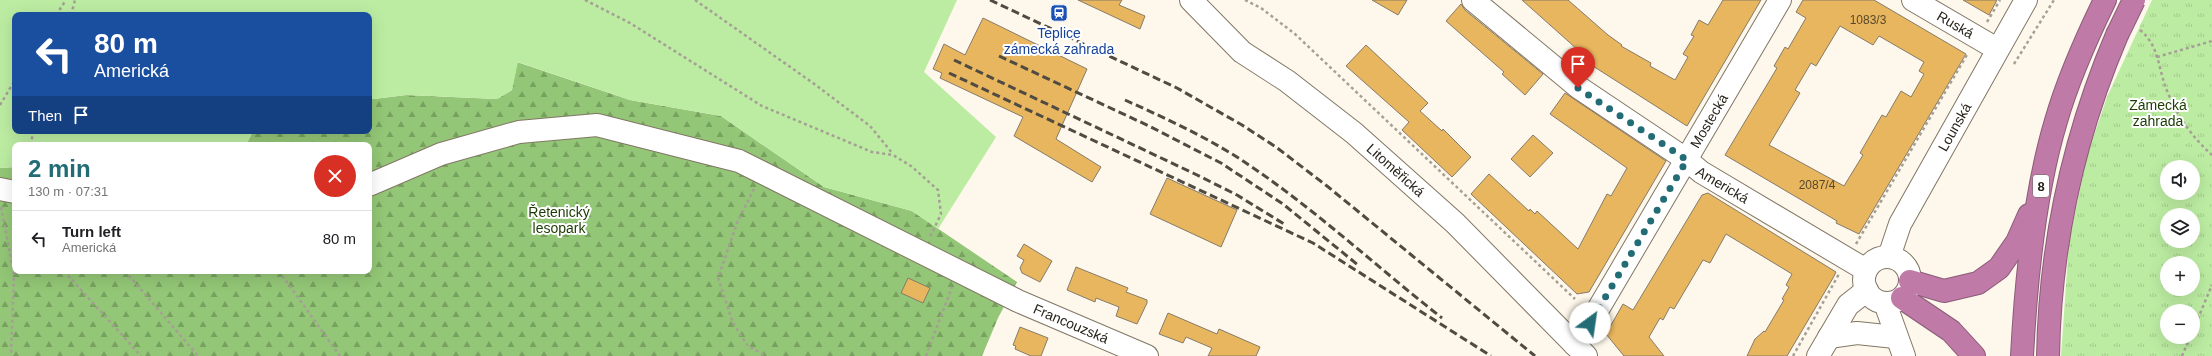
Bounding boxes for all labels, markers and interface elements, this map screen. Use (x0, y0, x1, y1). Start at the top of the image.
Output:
station icon: Teplice zámecká zahrada (1049, 3, 1069, 23)
street label: Ruská (1934, 8, 1977, 42)
house number: 1083/3 (1850, 13, 1887, 27)
place label: Teplice zámecká zahrada (1004, 25, 1114, 57)
icon: left (28, 28, 80, 80)
text: 80 m (94, 28, 158, 59)
pin (1561, 47, 1595, 88)
icon: arrive (1567, 53, 1589, 75)
text: Americká (94, 61, 169, 81)
street label: Mostecká (1687, 91, 1731, 151)
park label: Zámecká zahrada (2129, 97, 2187, 129)
street label: Lounská (1935, 100, 1975, 154)
icon: arrive (70, 104, 92, 126)
text: Then (28, 107, 62, 124)
street label: Litoměřická (1364, 140, 1428, 200)
text: 2 min (28, 155, 91, 182)
button: close (314, 155, 356, 197)
map controls (2160, 160, 2200, 344)
button: sound (2160, 160, 2200, 200)
street label: Americká (1693, 163, 1752, 207)
road number: 8 (2033, 175, 2049, 197)
house number: 2087/4 (1799, 178, 1836, 192)
text: 130 m · 07:31 (28, 184, 108, 199)
park label: Řetenický lesopark (528, 204, 590, 236)
button: layers (2160, 208, 2200, 248)
text: Turn left (62, 223, 121, 240)
icon: left (28, 228, 50, 250)
text: 80 m (323, 230, 356, 247)
text: Americká (62, 240, 116, 255)
button: + (2160, 256, 2200, 296)
street label: Francouzská (1031, 301, 1111, 347)
position arrow (1569, 302, 1611, 344)
button: − (2160, 304, 2200, 344)

